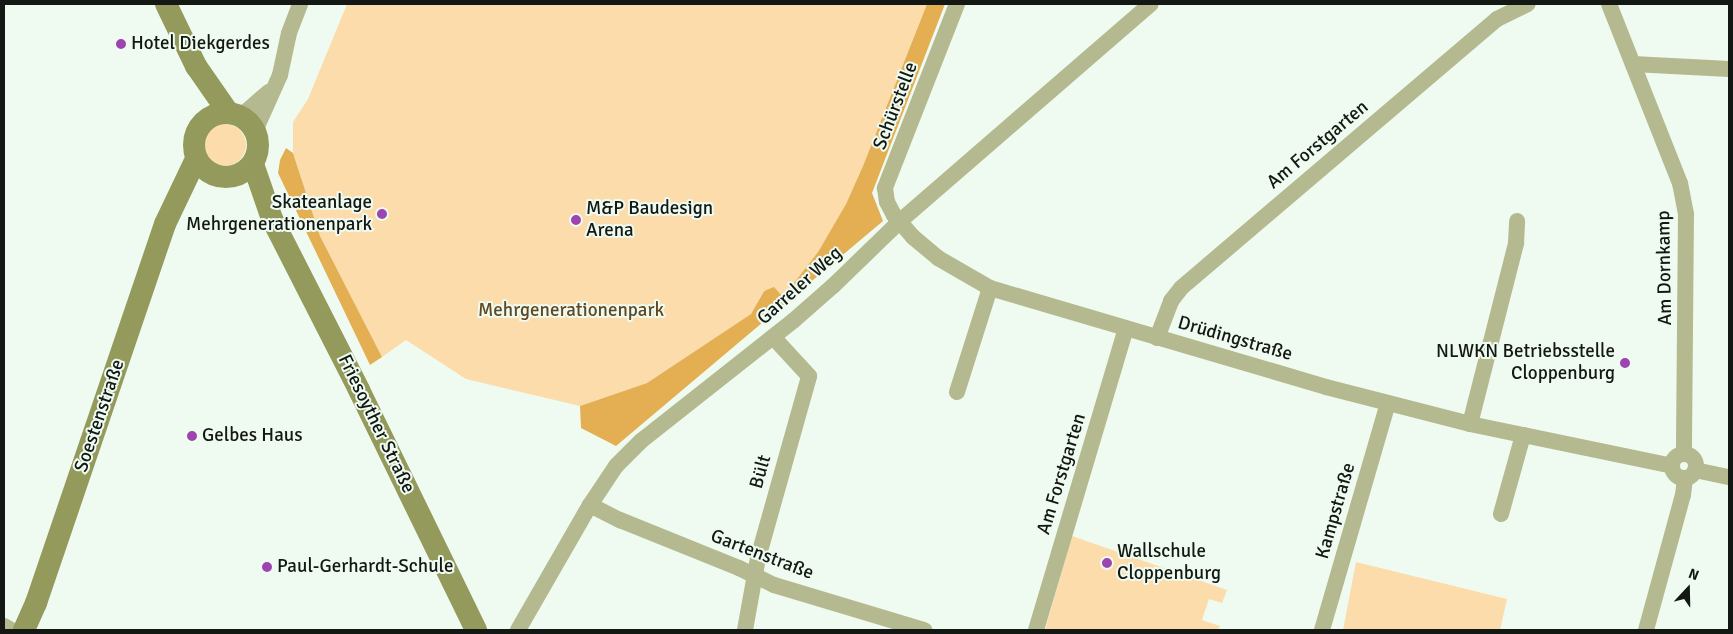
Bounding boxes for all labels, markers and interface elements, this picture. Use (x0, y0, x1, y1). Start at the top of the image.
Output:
place label: Hotel Diekgerdes (131, 33, 270, 55)
marker: Hotel Diekgerdes (115, 38, 127, 50)
street label: Schürstelle (869, 59, 923, 153)
street label: Am Forstgarten (1263, 96, 1373, 194)
place label: Skateanlage Mehrgenerationenpark (186, 192, 372, 236)
place label: M&P Baudesign Arena (586, 198, 713, 242)
marker: Skateanlage Mehrgenerationenpark (376, 208, 388, 220)
street label: Am Dornkamp (1653, 210, 1677, 326)
marker: M&P Baudesign Arena (570, 214, 582, 226)
street label: Garreler Weg (753, 242, 847, 330)
park label: Mehrgenerationenpark (478, 300, 664, 322)
street label: Drüdingstraße (1175, 312, 1295, 366)
place label: NLWKN Betriebsstelle Cloppenburg (1436, 341, 1615, 385)
street label: Friesoyther Straße (333, 351, 419, 497)
street label: Soestenstraße (70, 357, 130, 475)
marker: NLWKN Betriebsstelle Cloppenburg (1619, 357, 1631, 369)
street label: Am Forstgarten (1033, 411, 1091, 537)
place label: Gelbes Haus (202, 425, 302, 447)
marker: Gelbes Haus (186, 430, 198, 442)
street label: Bült (745, 453, 777, 491)
street label: Kampstraße (1311, 460, 1361, 562)
street label: Gartenstraße (707, 525, 817, 585)
place label: Wallschule Cloppenburg (1117, 541, 1221, 585)
place label: Paul-Gerhardt-Schule (277, 556, 453, 578)
marker: Wallschule Cloppenburg (1101, 557, 1113, 569)
marker: Paul-Gerhardt-Schule (261, 561, 273, 573)
north arrow (1663, 564, 1713, 614)
text: N (1686, 565, 1701, 584)

